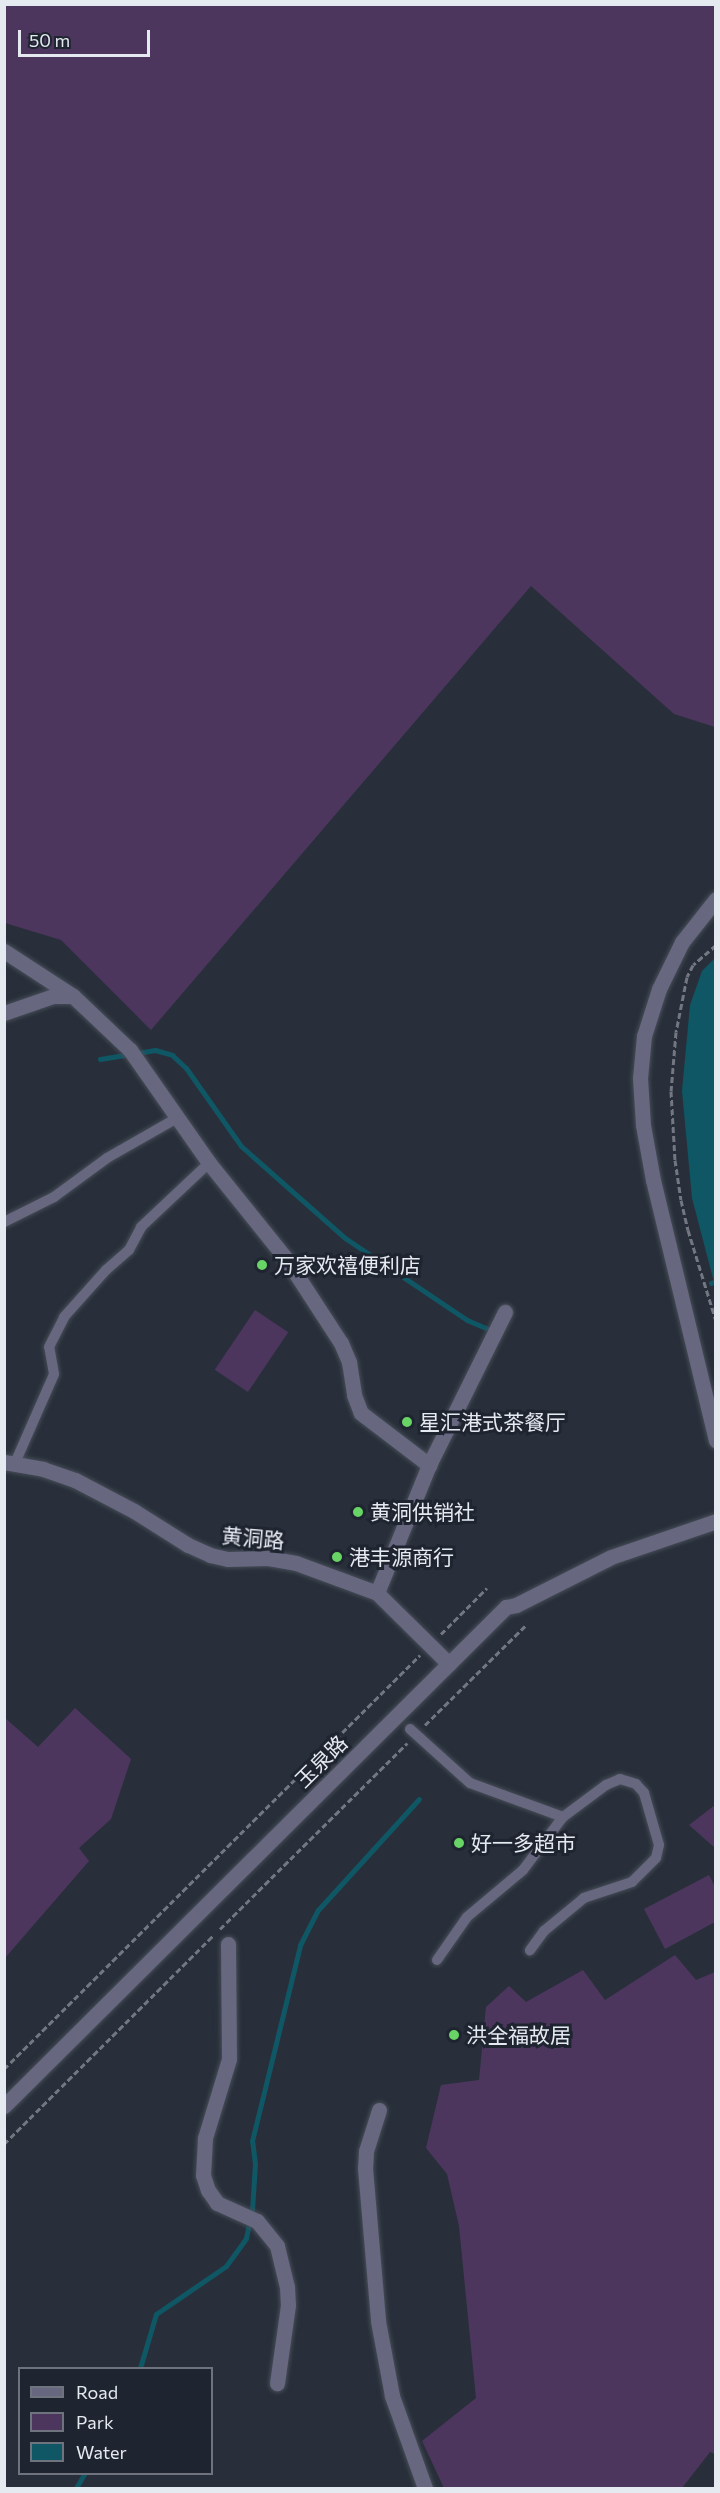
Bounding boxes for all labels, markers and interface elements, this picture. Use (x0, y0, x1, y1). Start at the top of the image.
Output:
scale bar (21, 18, 153, 56)
text: 50 m (29, 29, 70, 51)
place label: 万家欢禧便利店 (274, 1252, 421, 1278)
marker: 万家欢禧便利店 (255, 1258, 269, 1272)
place label: 星汇港式茶餐厅 (419, 1409, 566, 1435)
marker: 星汇港式茶餐厅 (400, 1415, 414, 1429)
place label: 黄洞供销社 (370, 1499, 475, 1525)
marker: 黄洞供销社 (351, 1505, 365, 1519)
street label: 黄洞路 (221, 1523, 285, 1553)
place label: 港丰源商行 (349, 1544, 454, 1570)
marker: 港丰源商行 (330, 1550, 344, 1564)
street label: 玉泉路 (290, 1730, 352, 1792)
place label: 好一多超市 (471, 1830, 576, 1856)
marker: 好一多超市 (452, 1836, 466, 1850)
place label: 洪全福故居 (466, 2022, 571, 2048)
marker: 洪全福故居 (447, 2028, 461, 2042)
legend (18, 2367, 213, 2475)
text: Road (76, 2381, 118, 2403)
text: Park (76, 2411, 114, 2433)
text: Water (76, 2441, 127, 2463)

